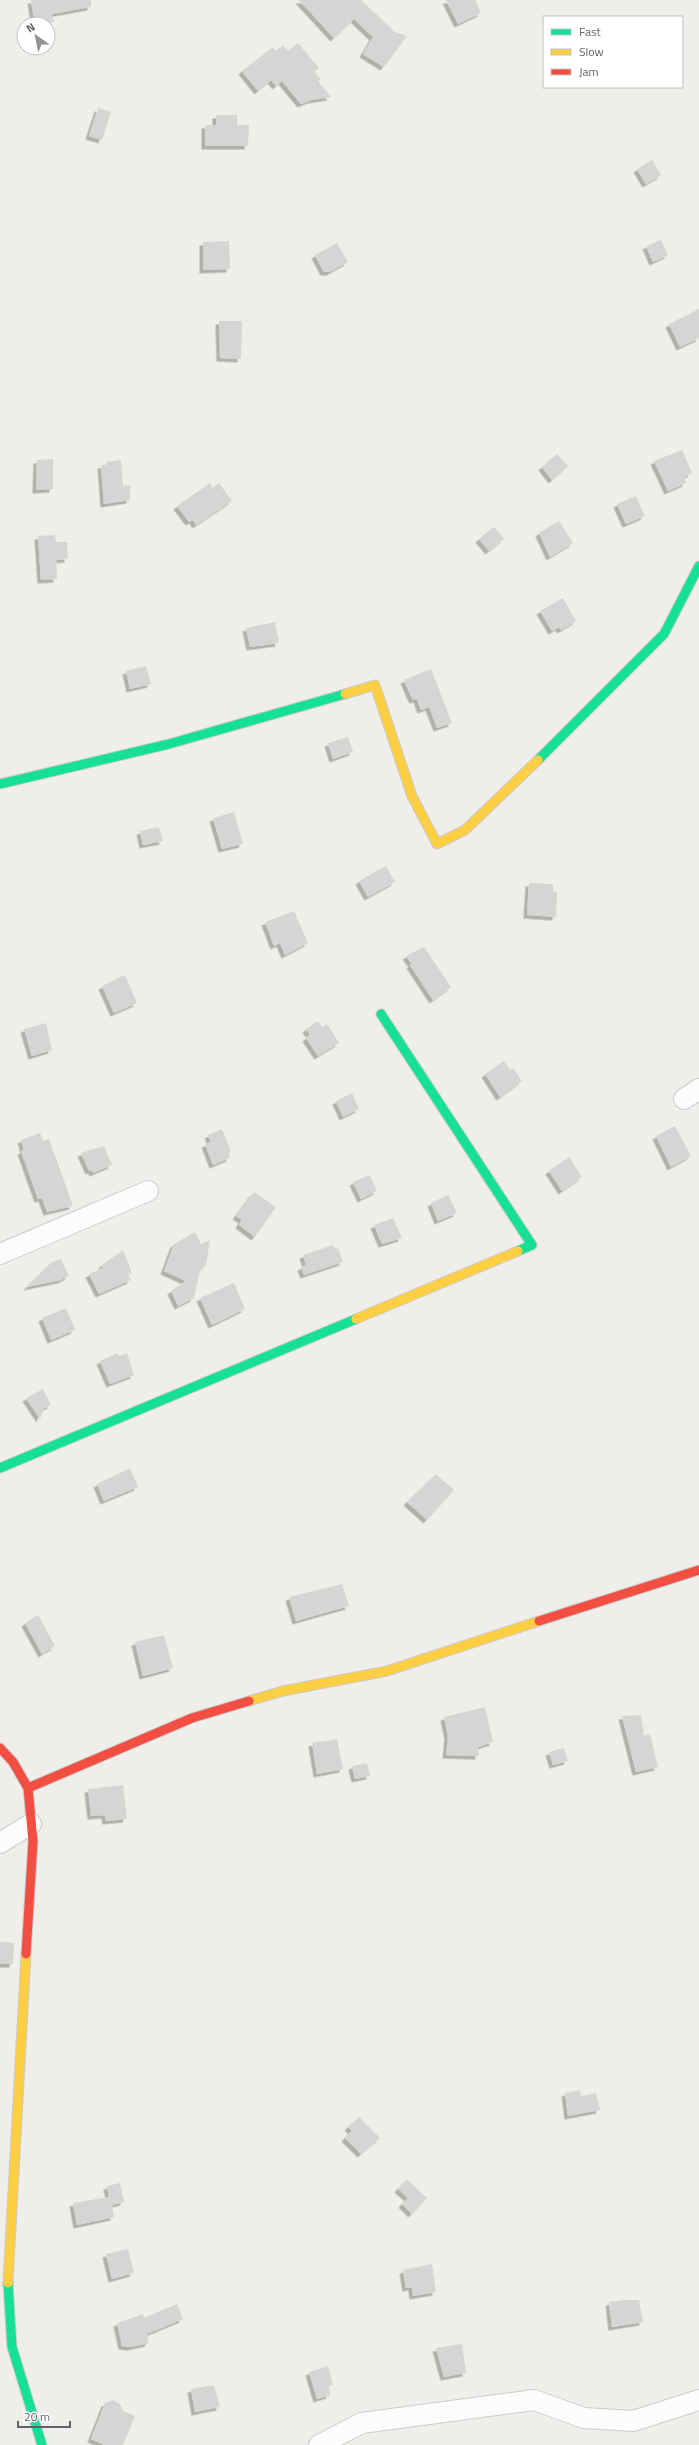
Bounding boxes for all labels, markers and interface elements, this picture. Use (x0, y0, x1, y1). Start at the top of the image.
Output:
north arrow (16, 16, 56, 56)
legend (543, 16, 683, 88)
text: N (23, 19, 38, 36)
text: Fast (579, 22, 602, 41)
text: Slow (579, 42, 604, 61)
text: Jam (579, 62, 599, 81)
scale bar (18, 2403, 70, 2429)
text: 20 m (24, 2407, 50, 2426)

